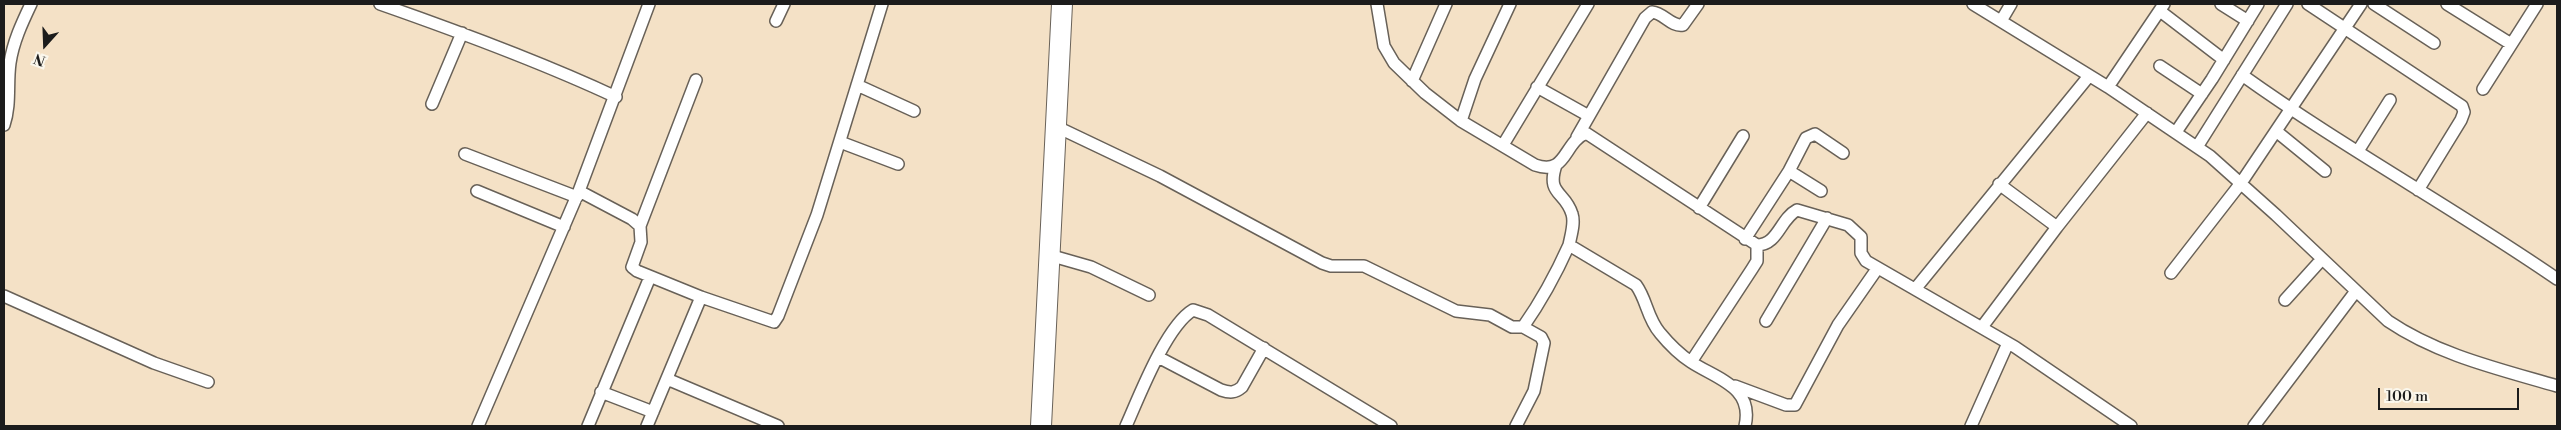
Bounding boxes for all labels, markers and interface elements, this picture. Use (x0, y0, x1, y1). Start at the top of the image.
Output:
north arrow (20, 20, 70, 70)
text: N (32, 49, 48, 69)
scale bar (2381, 378, 2522, 410)
text: 100 m (2386, 387, 2428, 406)

